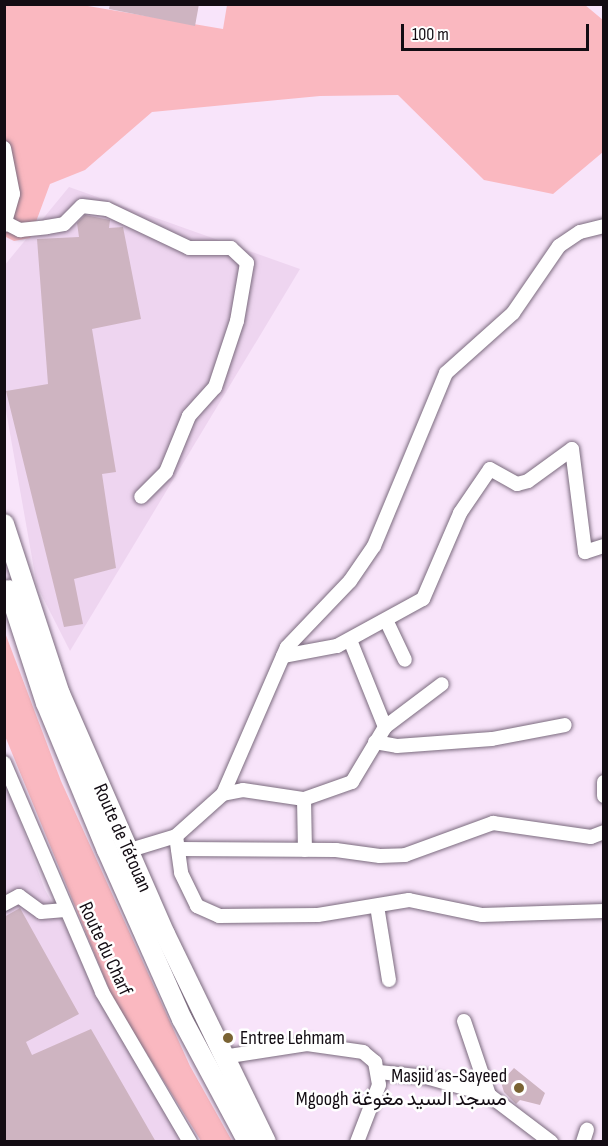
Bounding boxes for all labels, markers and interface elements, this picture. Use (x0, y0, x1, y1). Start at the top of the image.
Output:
scale bar (404, 12, 592, 50)
text: 100 m (412, 24, 449, 45)
street label: Route de Tétouan (87, 780, 157, 896)
street label: Route du Charf (73, 898, 137, 1000)
place label: Entree Lehmam (240, 1026, 345, 1050)
marker: Entree Lehmam (221, 1031, 235, 1045)
place label: Masjid as-Sayeed Mgoogh مسجد السيد مغوغة (296, 1064, 507, 1111)
marker: Masjid as-Sayeed Mgoogh مسجد السيد مغوغة (512, 1081, 526, 1095)

